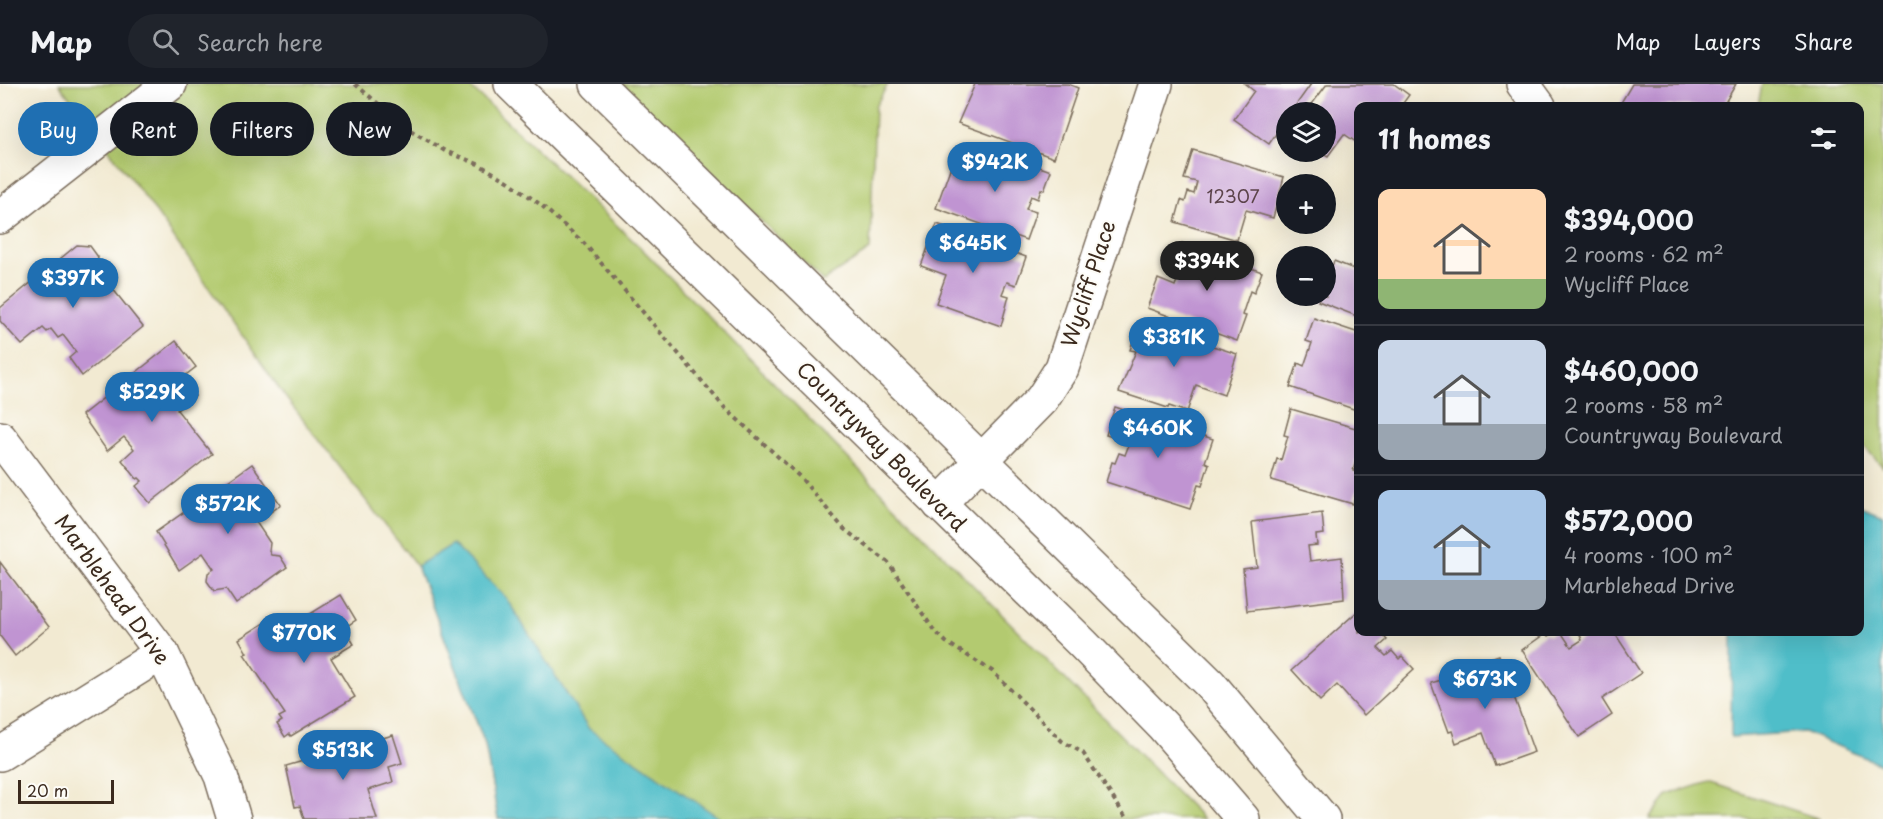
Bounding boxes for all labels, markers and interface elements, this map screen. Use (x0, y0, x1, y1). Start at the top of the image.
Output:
search box (128, 14, 548, 68)
text: Map (30, 20, 92, 63)
icon: search (149, 25, 182, 58)
text: Search here (197, 25, 323, 58)
text: Map (1616, 25, 1660, 57)
text: Layers (1693, 25, 1761, 57)
text: Share (1794, 25, 1853, 57)
chip: Buy (18, 102, 98, 156)
chip: Rent (110, 102, 198, 156)
chip: Filters (210, 102, 314, 156)
chip: New (326, 102, 412, 156)
map controls (1276, 102, 1336, 306)
button: layers (1276, 102, 1336, 162)
text: 11 homes (1378, 119, 1491, 158)
icon: filters (1807, 122, 1840, 155)
pin: $942K (953, 142, 1037, 193)
text: $942K (961, 146, 1029, 176)
button: + (1276, 174, 1336, 234)
house number: 12307 (1206, 182, 1260, 209)
text: $394,000 (1564, 200, 1694, 239)
icon: home (1426, 213, 1498, 285)
street label: Wycliff Place (1052, 216, 1123, 351)
pin: $645K (931, 223, 1015, 274)
text: $645K (939, 227, 1007, 257)
text: 2 rooms · 62 m² (1564, 239, 1724, 269)
pin: $394K (1165, 241, 1249, 292)
text: $394K (1174, 245, 1240, 275)
button: − (1276, 246, 1336, 306)
pin: $397K (31, 258, 115, 309)
text: $397K (41, 262, 105, 292)
text: Wycliff Place (1564, 269, 1689, 299)
pin: $381K (1132, 317, 1216, 368)
text: $381K (1143, 321, 1205, 351)
text: $460,000 (1564, 351, 1699, 390)
street label: Countryway Boulevard (790, 353, 975, 538)
icon: home (1426, 364, 1498, 436)
pin: $529K (110, 372, 194, 423)
text: $529K (119, 376, 185, 406)
text: 2 rooms · 58 m² (1564, 390, 1723, 420)
pin: $460K (1116, 408, 1200, 459)
text: $460K (1123, 412, 1193, 442)
text: Countryway Boulevard (1564, 420, 1782, 450)
pin: $572K (186, 484, 270, 535)
text: $572K (195, 488, 261, 518)
text: $572,000 (1564, 501, 1693, 540)
street label: Marblehead Drive (48, 507, 179, 671)
icon: home (1426, 514, 1498, 586)
text: 4 rooms · 100 m² (1564, 540, 1733, 570)
text: Marblehead Drive (1564, 570, 1735, 600)
pin: $770K (262, 613, 346, 664)
text: $770K (272, 617, 336, 647)
pin: $673K (1443, 659, 1527, 710)
text: $673K (1453, 663, 1517, 693)
pin: $513K (301, 730, 385, 781)
text: $513K (312, 734, 374, 764)
scale bar (18, 777, 114, 804)
text: 20 m (27, 778, 68, 802)

